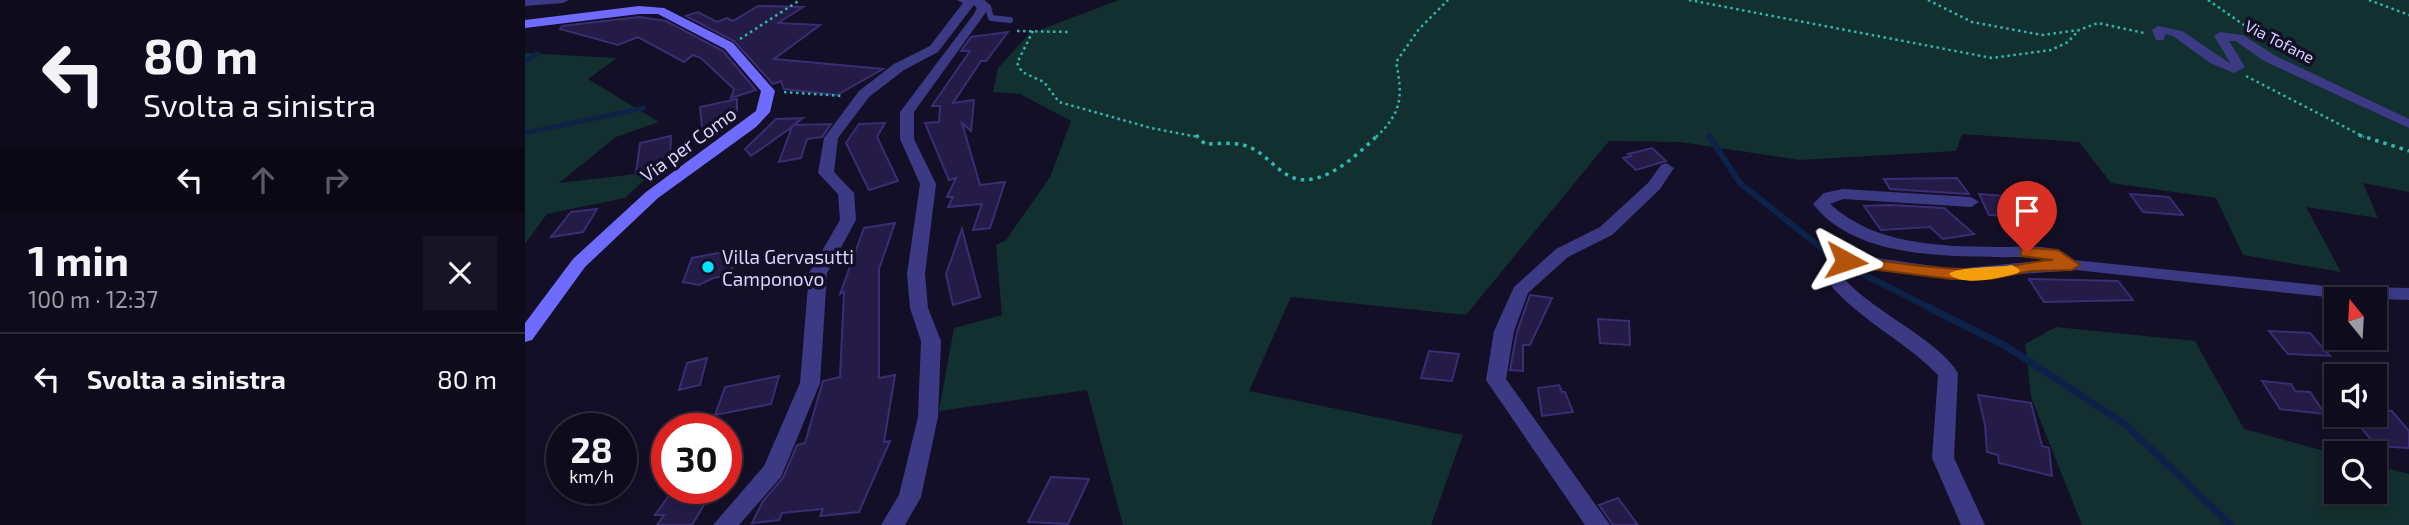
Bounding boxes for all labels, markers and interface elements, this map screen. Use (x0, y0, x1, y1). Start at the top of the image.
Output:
street label: Via Tofane (2242, 16, 2318, 66)
text: 80 m (143, 25, 258, 84)
icon: left (28, 28, 119, 119)
text: Svolta a sinistra (143, 85, 376, 123)
street label: Via per Como (636, 102, 740, 186)
icon: left (171, 161, 209, 199)
icon: ahead (244, 161, 282, 199)
icon: right (317, 161, 355, 199)
pin (1997, 181, 2057, 253)
icon: arrive (2008, 192, 2046, 230)
position arrow (1809, 224, 1883, 298)
text: 1 min (28, 234, 129, 284)
button: close (423, 236, 497, 310)
place label: Villa Gervasutti Camponovo (722, 245, 854, 290)
marker: Villa Gervasutti Camponovo (700, 259, 716, 275)
text: 100 m · 12:37 (28, 285, 158, 313)
north arrow (2324, 287, 2387, 350)
map controls (2324, 287, 2387, 504)
icon: left (28, 360, 66, 398)
text: Svolta a sinistra (87, 363, 286, 394)
text: 80 m (437, 363, 497, 394)
button: sound (2324, 364, 2387, 427)
speed limit sign: 30 (651, 413, 742, 504)
text: 28 (570, 428, 613, 470)
button: search (2324, 441, 2387, 504)
text: km/h (569, 465, 614, 487)

